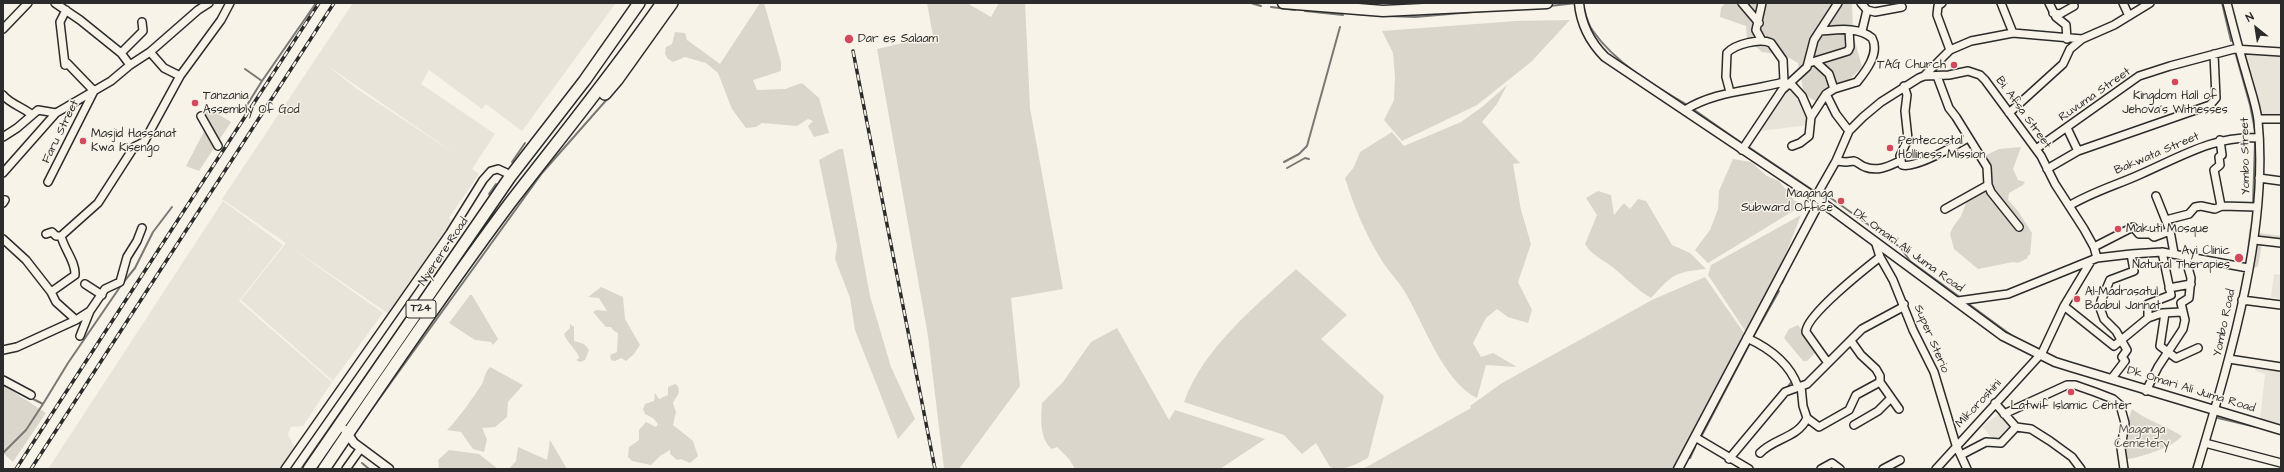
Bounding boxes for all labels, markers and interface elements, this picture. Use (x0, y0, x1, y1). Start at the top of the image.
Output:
north arrow (2236, 8, 2276, 48)
text: N (2243, 9, 2256, 25)
place label: Dar es Salaam (858, 32, 938, 46)
marker: Dar es Salaam (843, 33, 855, 45)
place label: TAG Church (1877, 58, 1946, 72)
marker: TAG Church (1949, 60, 1959, 70)
street label: Ruvuma Street (2056, 65, 2134, 125)
street label: Bi. Afsa Street (1992, 74, 2054, 152)
marker: Kingdom Hall of Jehova's Witnesses (2170, 77, 2180, 87)
place label: Tanzania Assembly Of God (203, 89, 300, 117)
place label: Kingdom Hall of Jehova's Witnesses (2122, 89, 2228, 117)
street label: Faru Street (39, 98, 83, 166)
marker: Tanzania Assembly Of God (190, 98, 200, 108)
street label: Yombo Street (2238, 117, 2254, 195)
place label: Masjid Hassanat Kwa Kisengo (91, 127, 176, 155)
street label: Bakwata Street (2112, 130, 2202, 178)
place label: Pentecostal Holliness Mission (1898, 134, 1985, 162)
marker: Masjid Hassanat Kwa Kisengo (78, 136, 88, 146)
marker: Pentecostal Holliness Mission (1885, 143, 1895, 153)
place label: Maganga Subward Office (1741, 187, 1833, 215)
marker: Maganga Subward Office (1836, 196, 1846, 206)
street label: Dk Omari Ali Juma Road (1850, 206, 1966, 296)
street label: Nyerere Road (416, 215, 472, 289)
place label: Makuti Mosque (2126, 222, 2208, 236)
marker: Makuti Mosque (2113, 224, 2123, 234)
place label: Ayi Clinic Natural Therapies (2132, 244, 2230, 272)
marker: Ayi Clinic Natural Therapies (2233, 252, 2245, 264)
place label: Al-Madrasatul Baabul Jannat (2085, 285, 2161, 313)
street label: Yombo Road (2211, 288, 2239, 358)
marker: Al-Madrasatul Baabul Jannat (2072, 294, 2082, 304)
road number: T24 (406, 300, 436, 318)
street label: Super Sterio (1910, 303, 1952, 375)
street label: Dk Omari Ali Juma Road (2125, 364, 2257, 416)
street label: Mikoroshini (1953, 377, 2005, 431)
marker: Latwif Islamic Center (2066, 387, 2076, 397)
place label: Latwif Islamic Center (2010, 399, 2132, 413)
park label: Maganga Cemetery (2114, 423, 2170, 451)

